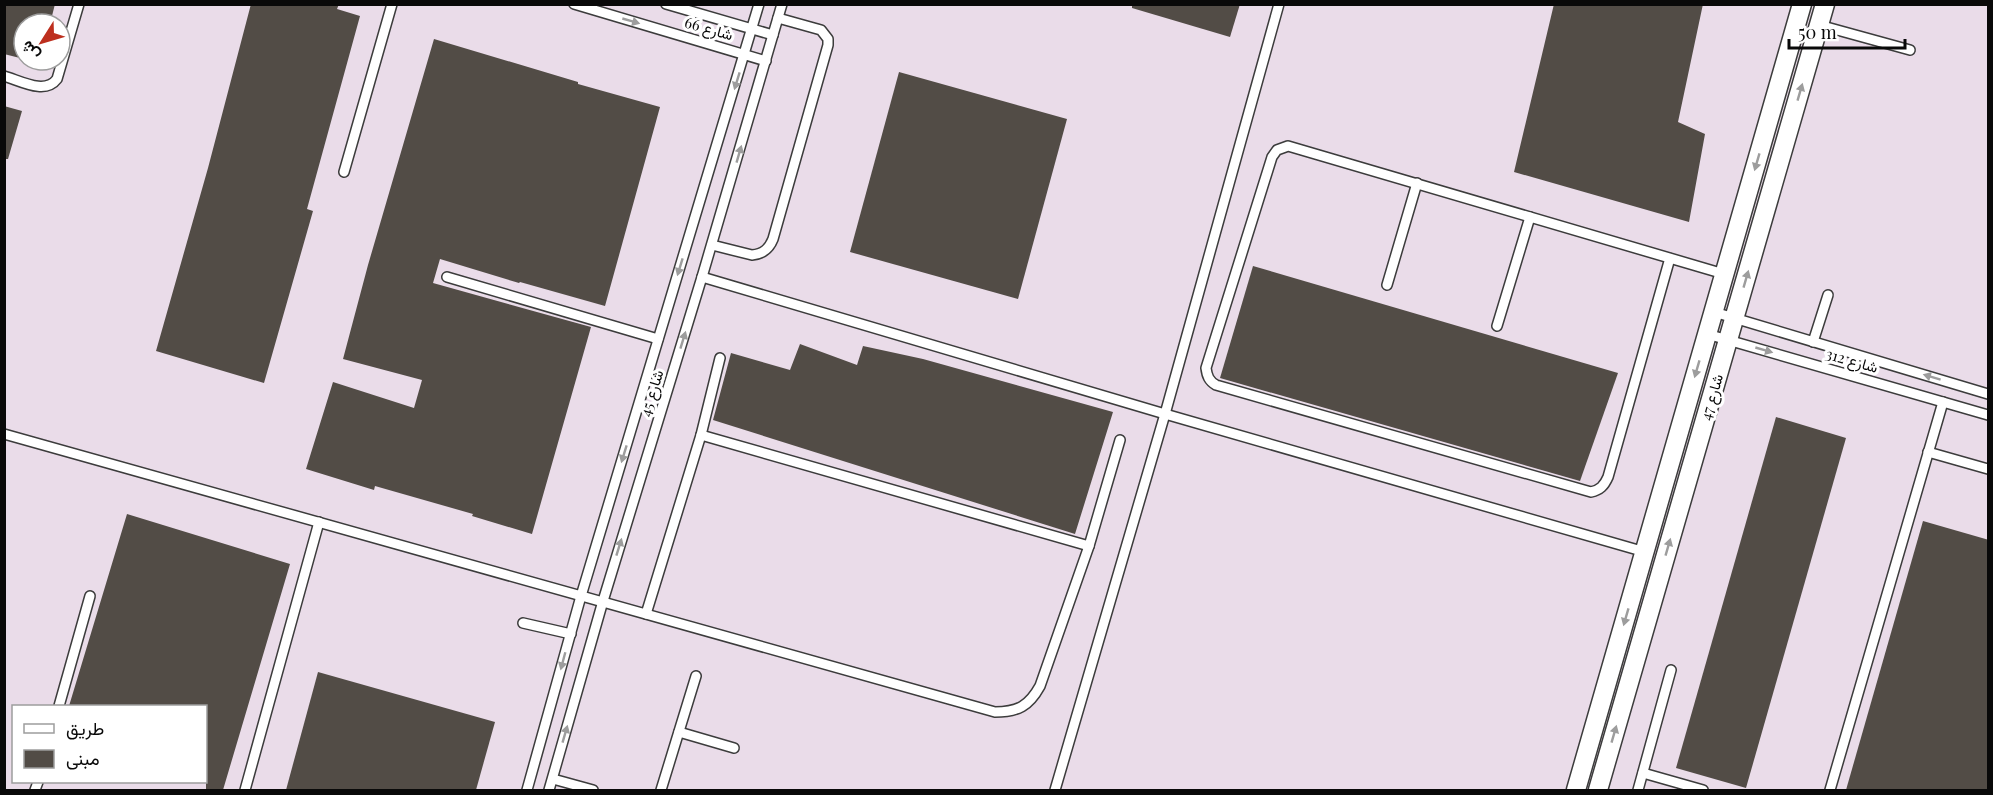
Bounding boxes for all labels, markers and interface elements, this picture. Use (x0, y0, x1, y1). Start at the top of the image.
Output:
north arrow (12, 12, 72, 72)
street label: شارع 66 (682, 12, 736, 46)
scale bar (1789, 12, 1904, 50)
one-way arrow (622, 17, 640, 26)
text: 50 m (1798, 20, 1837, 44)
text: ش (15, 37, 44, 65)
one-way arrow (732, 72, 741, 90)
one-way arrow (1795, 82, 1805, 101)
one-way arrow (735, 144, 744, 162)
one-way arrow (1752, 153, 1761, 171)
one-way arrow (675, 258, 684, 276)
one-way arrow (1741, 270, 1751, 288)
one-way arrow (679, 331, 688, 349)
street label: شارع 312 (1823, 343, 1881, 379)
one-way arrow (1755, 346, 1773, 355)
one-way arrow (1692, 360, 1701, 378)
street label: شارع 45 (634, 367, 669, 419)
street label: شارع 47 (1695, 371, 1729, 423)
one-way arrow (1923, 372, 1941, 381)
one-way arrow (619, 445, 628, 463)
one-way arrow (615, 538, 624, 556)
one-way arrow (1664, 538, 1673, 556)
one-way arrow (1621, 608, 1630, 626)
one-way arrow (558, 652, 567, 670)
legend (12, 705, 207, 783)
text: طريق (66, 716, 104, 740)
one-way arrow (561, 725, 570, 743)
one-way arrow (1610, 725, 1619, 743)
text: مبنى (66, 746, 100, 770)

